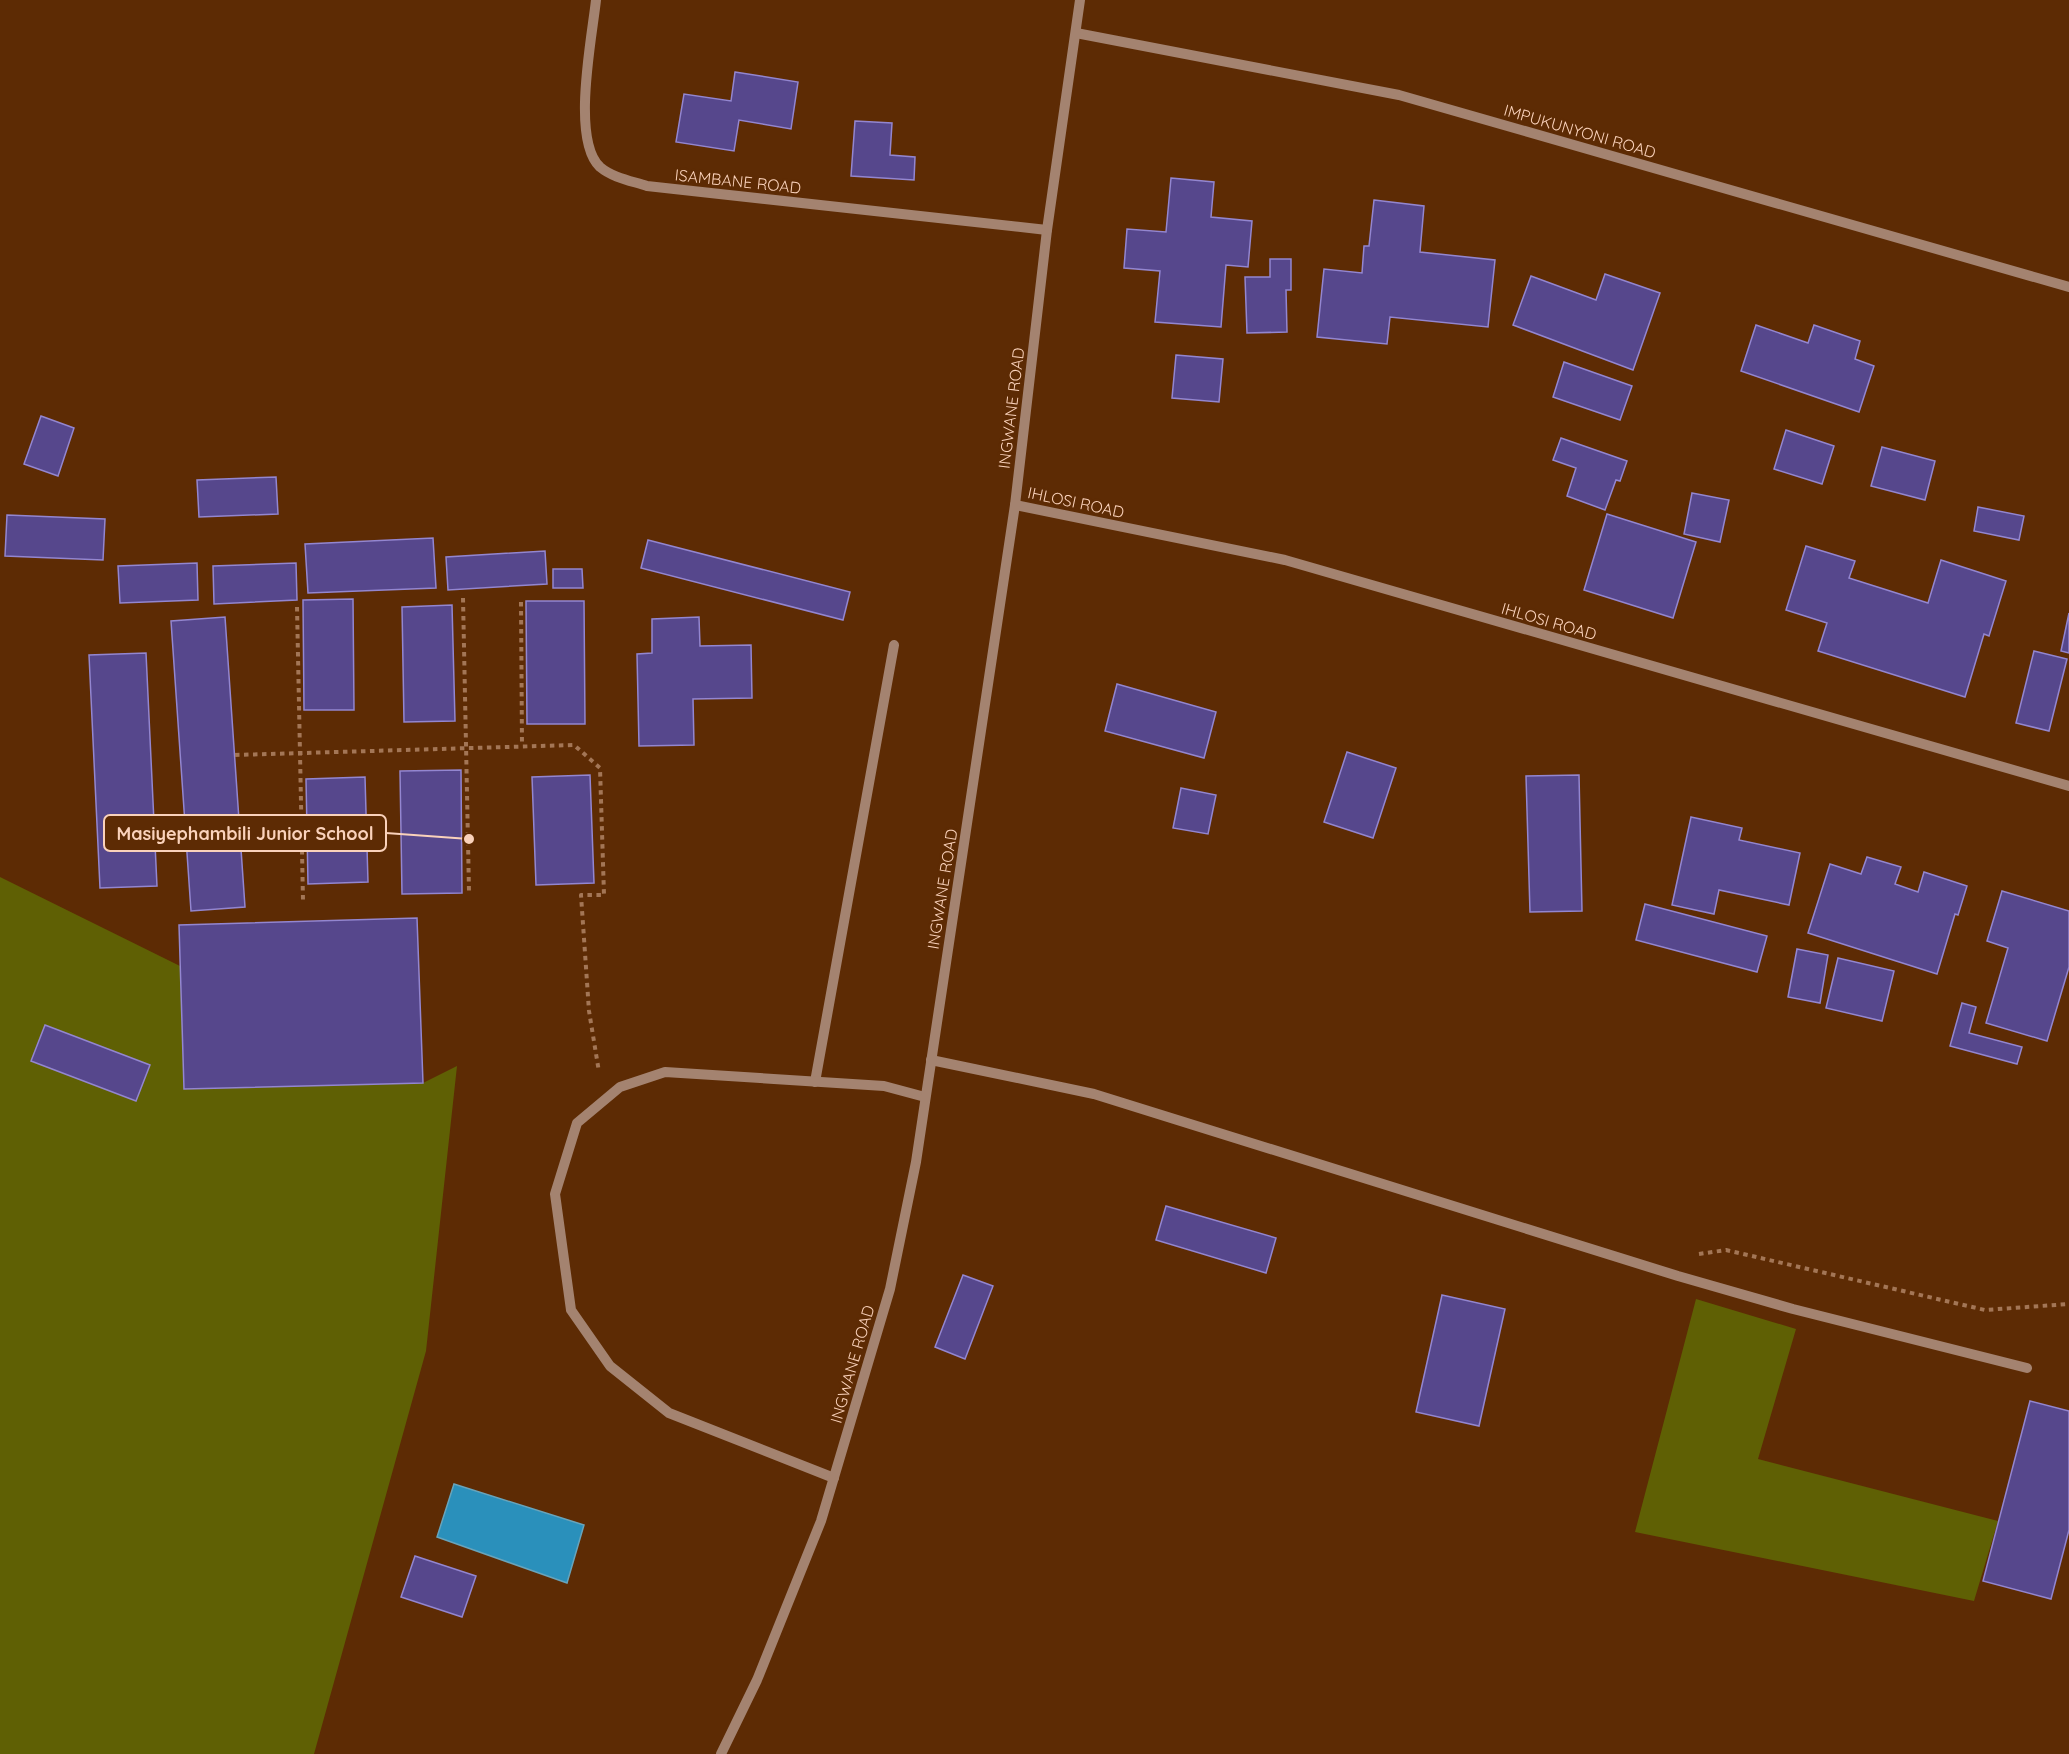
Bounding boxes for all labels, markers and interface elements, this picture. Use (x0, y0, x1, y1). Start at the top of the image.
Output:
street label: IMPUKUNYONI ROAD (1502, 100, 1658, 162)
street label: ISAMBANE ROAD (674, 164, 802, 198)
street label: INGWANE ROAD (994, 346, 1028, 470)
street label: IHLOSI ROAD (1026, 482, 1126, 522)
street label: IHLOSI ROAD (1499, 598, 1599, 644)
callout: Masiyephambili Junior School (104, 815, 386, 851)
text: Masiyephambili Junior School (116, 822, 374, 845)
street label: INGWANE ROAD (923, 827, 961, 951)
street label: INGWANE ROAD (826, 1303, 878, 1425)

